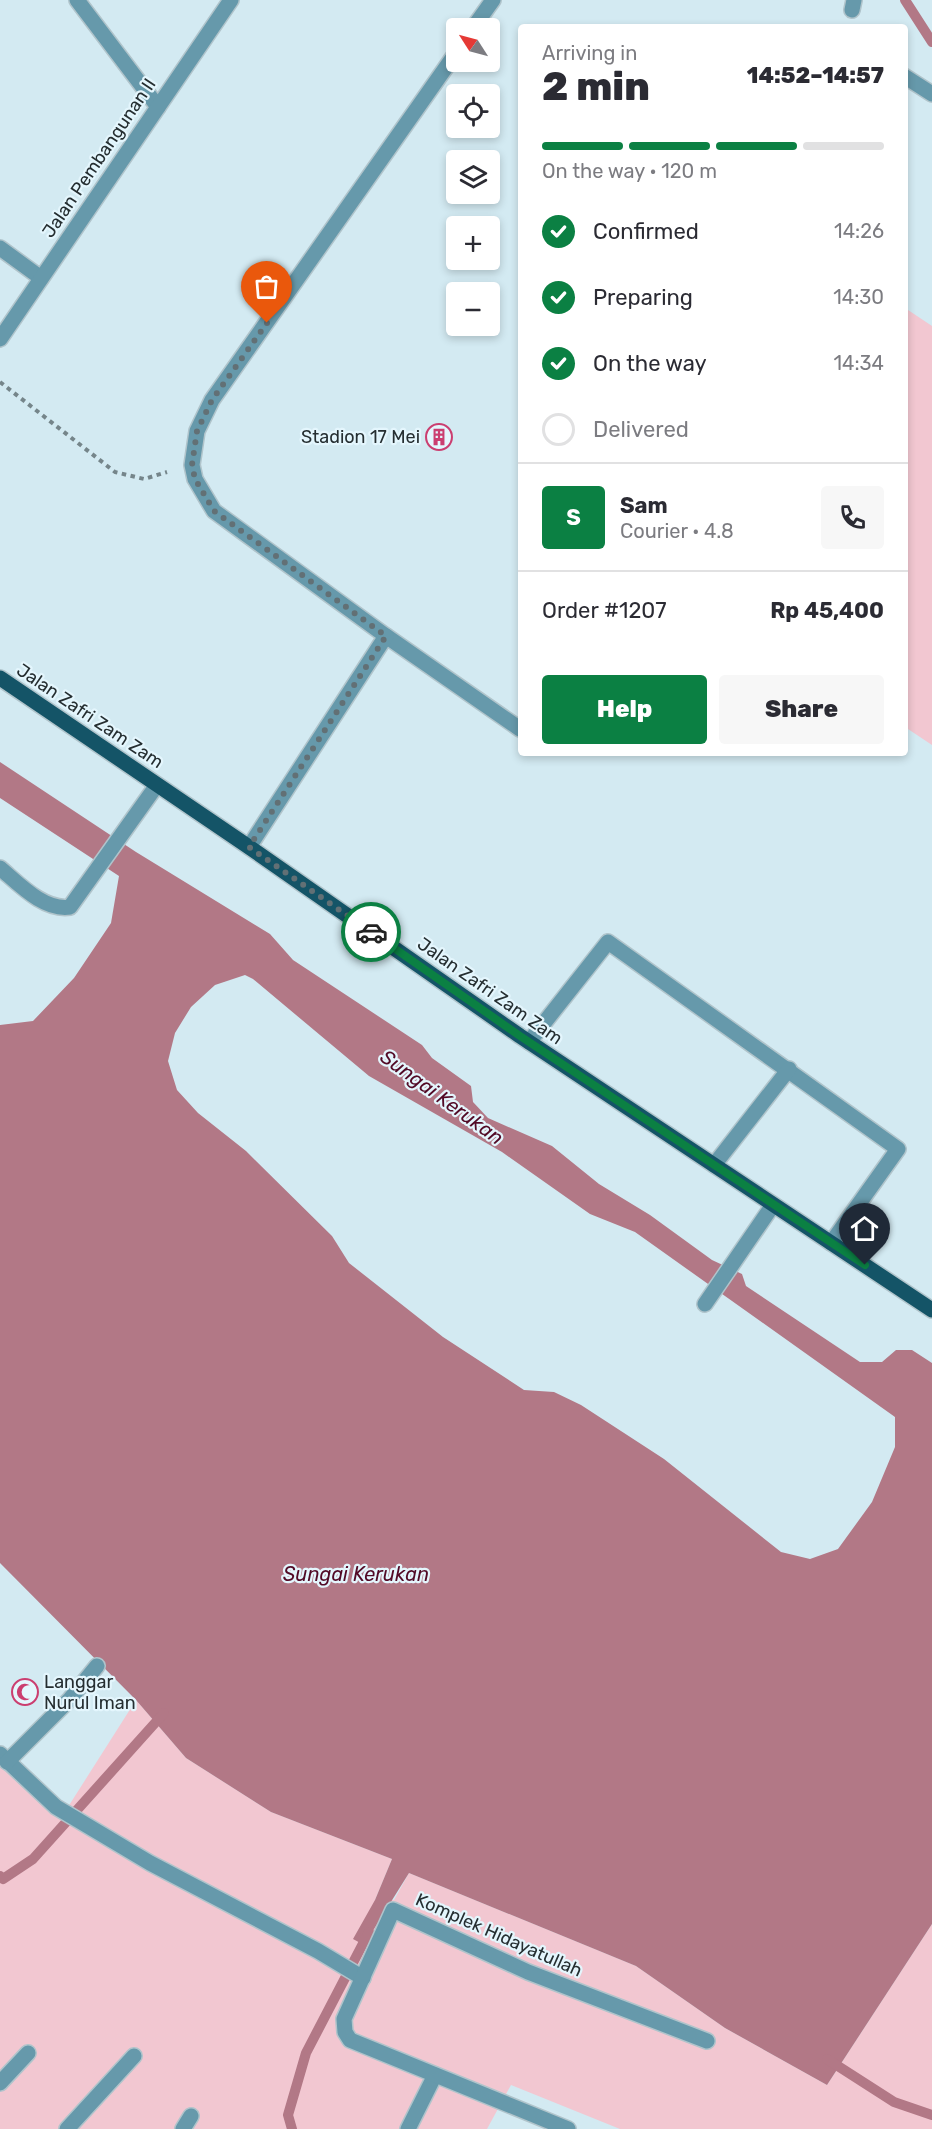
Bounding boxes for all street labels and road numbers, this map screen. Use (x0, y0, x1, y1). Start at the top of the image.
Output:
street label: Jalan Pembangunan II (37, 74, 161, 242)
street label: Jalan Zafri Zam Zam (13, 659, 167, 773)
street label: Jalan Zafri Zam Zam (413, 933, 567, 1049)
street label: Komplek Hidayatullah (412, 1888, 586, 1982)

